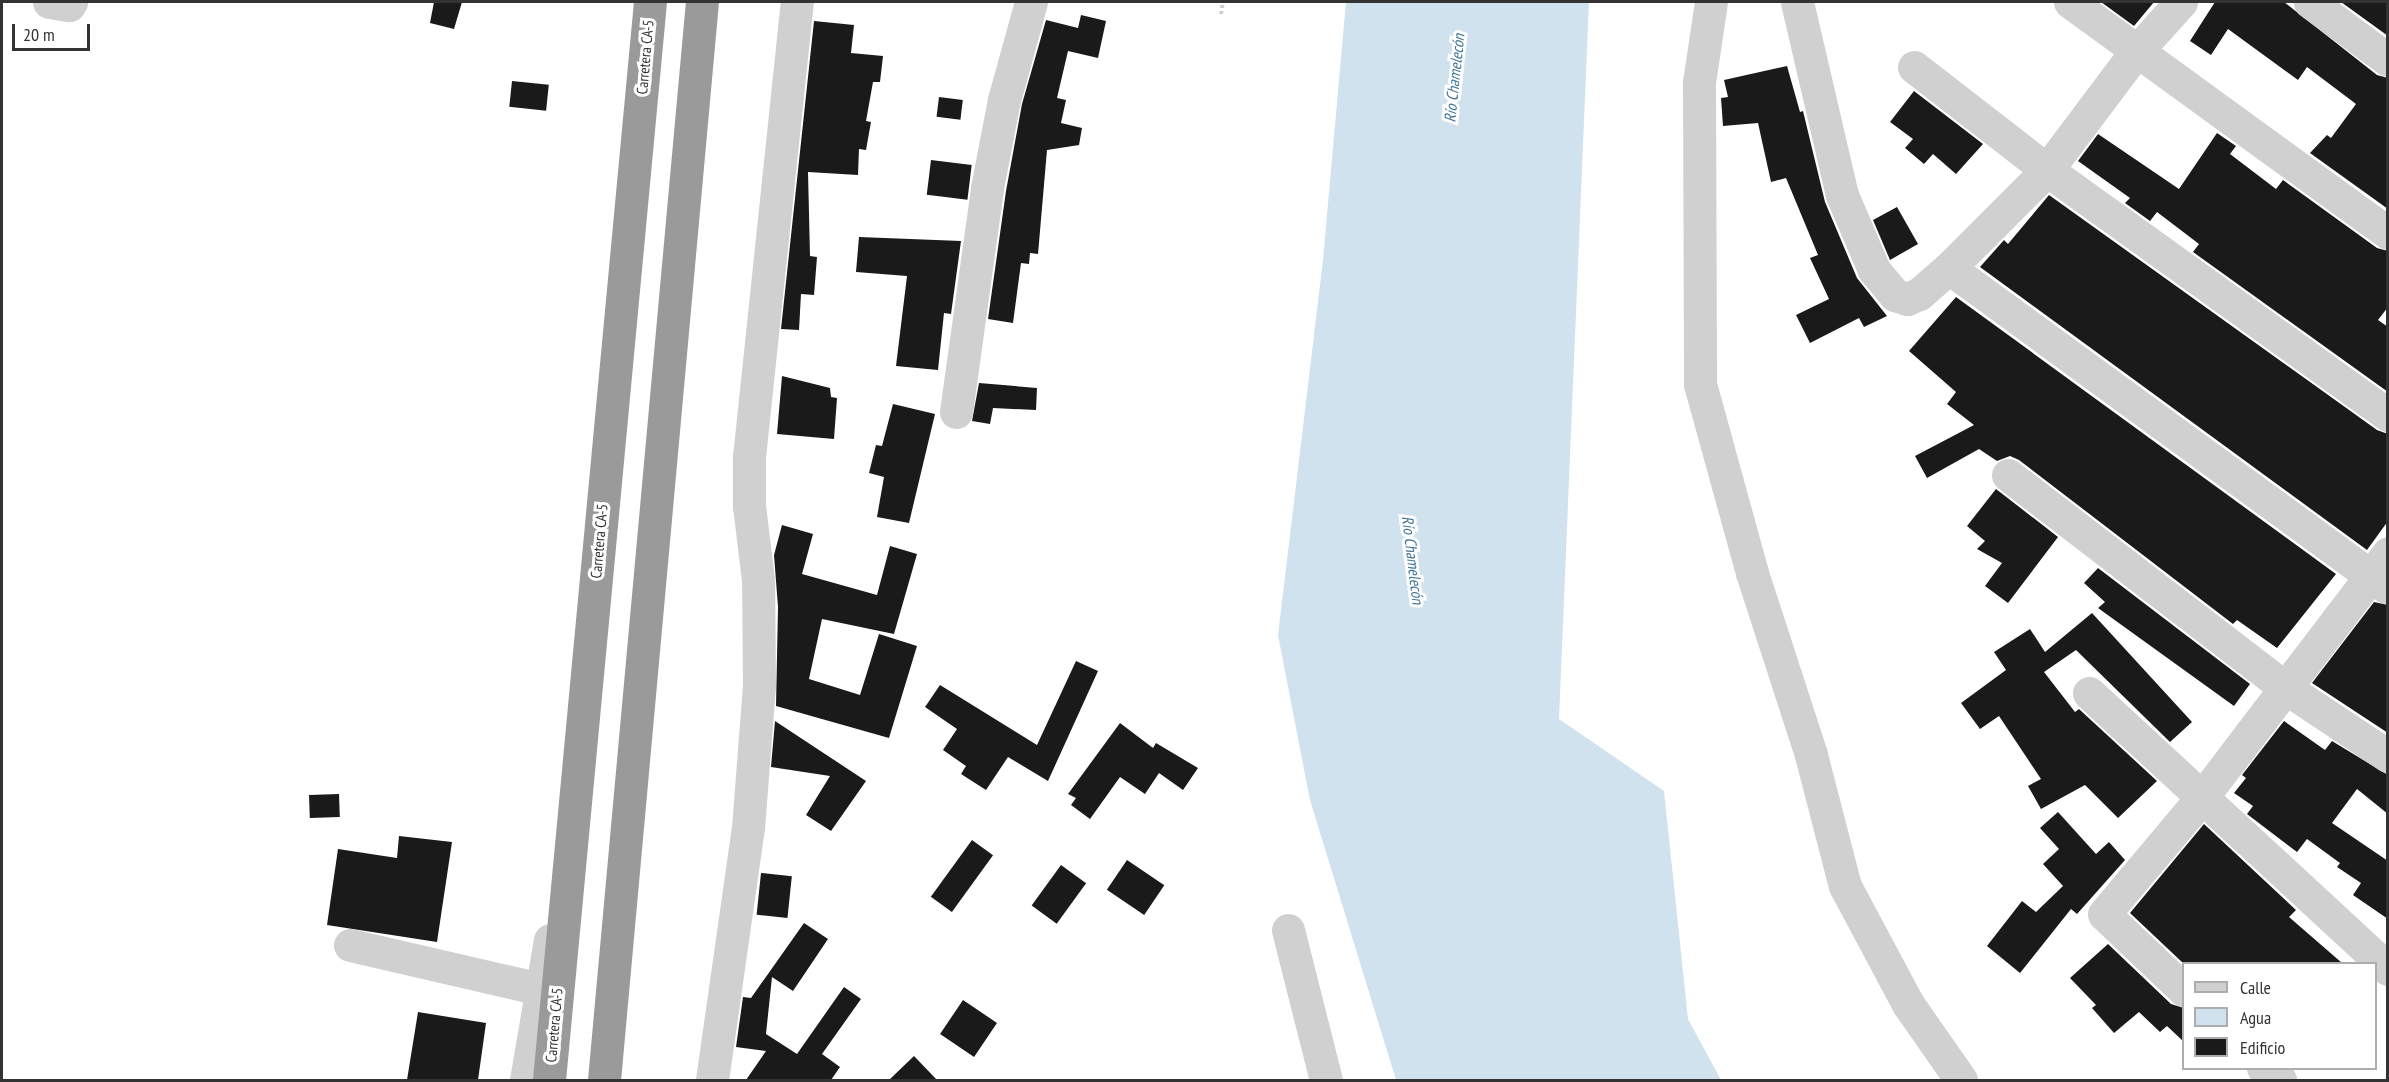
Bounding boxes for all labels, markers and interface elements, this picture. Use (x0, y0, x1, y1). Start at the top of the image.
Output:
scale bar (15, 12, 93, 50)
street label: Carretera CA-5 (633, 19, 657, 95)
text: 20 m (23, 23, 55, 46)
water label: Río Chamelecón (1440, 33, 1468, 123)
street label: Carretera CA-5 (587, 503, 611, 579)
water label: Río Chamelecón (1398, 515, 1428, 605)
legend (2182, 962, 2377, 1070)
text: Calle (2240, 976, 2271, 999)
street label: Carretera CA-5 (542, 987, 566, 1063)
text: Agua (2240, 1006, 2271, 1029)
text: Edificio (2240, 1036, 2285, 1059)

